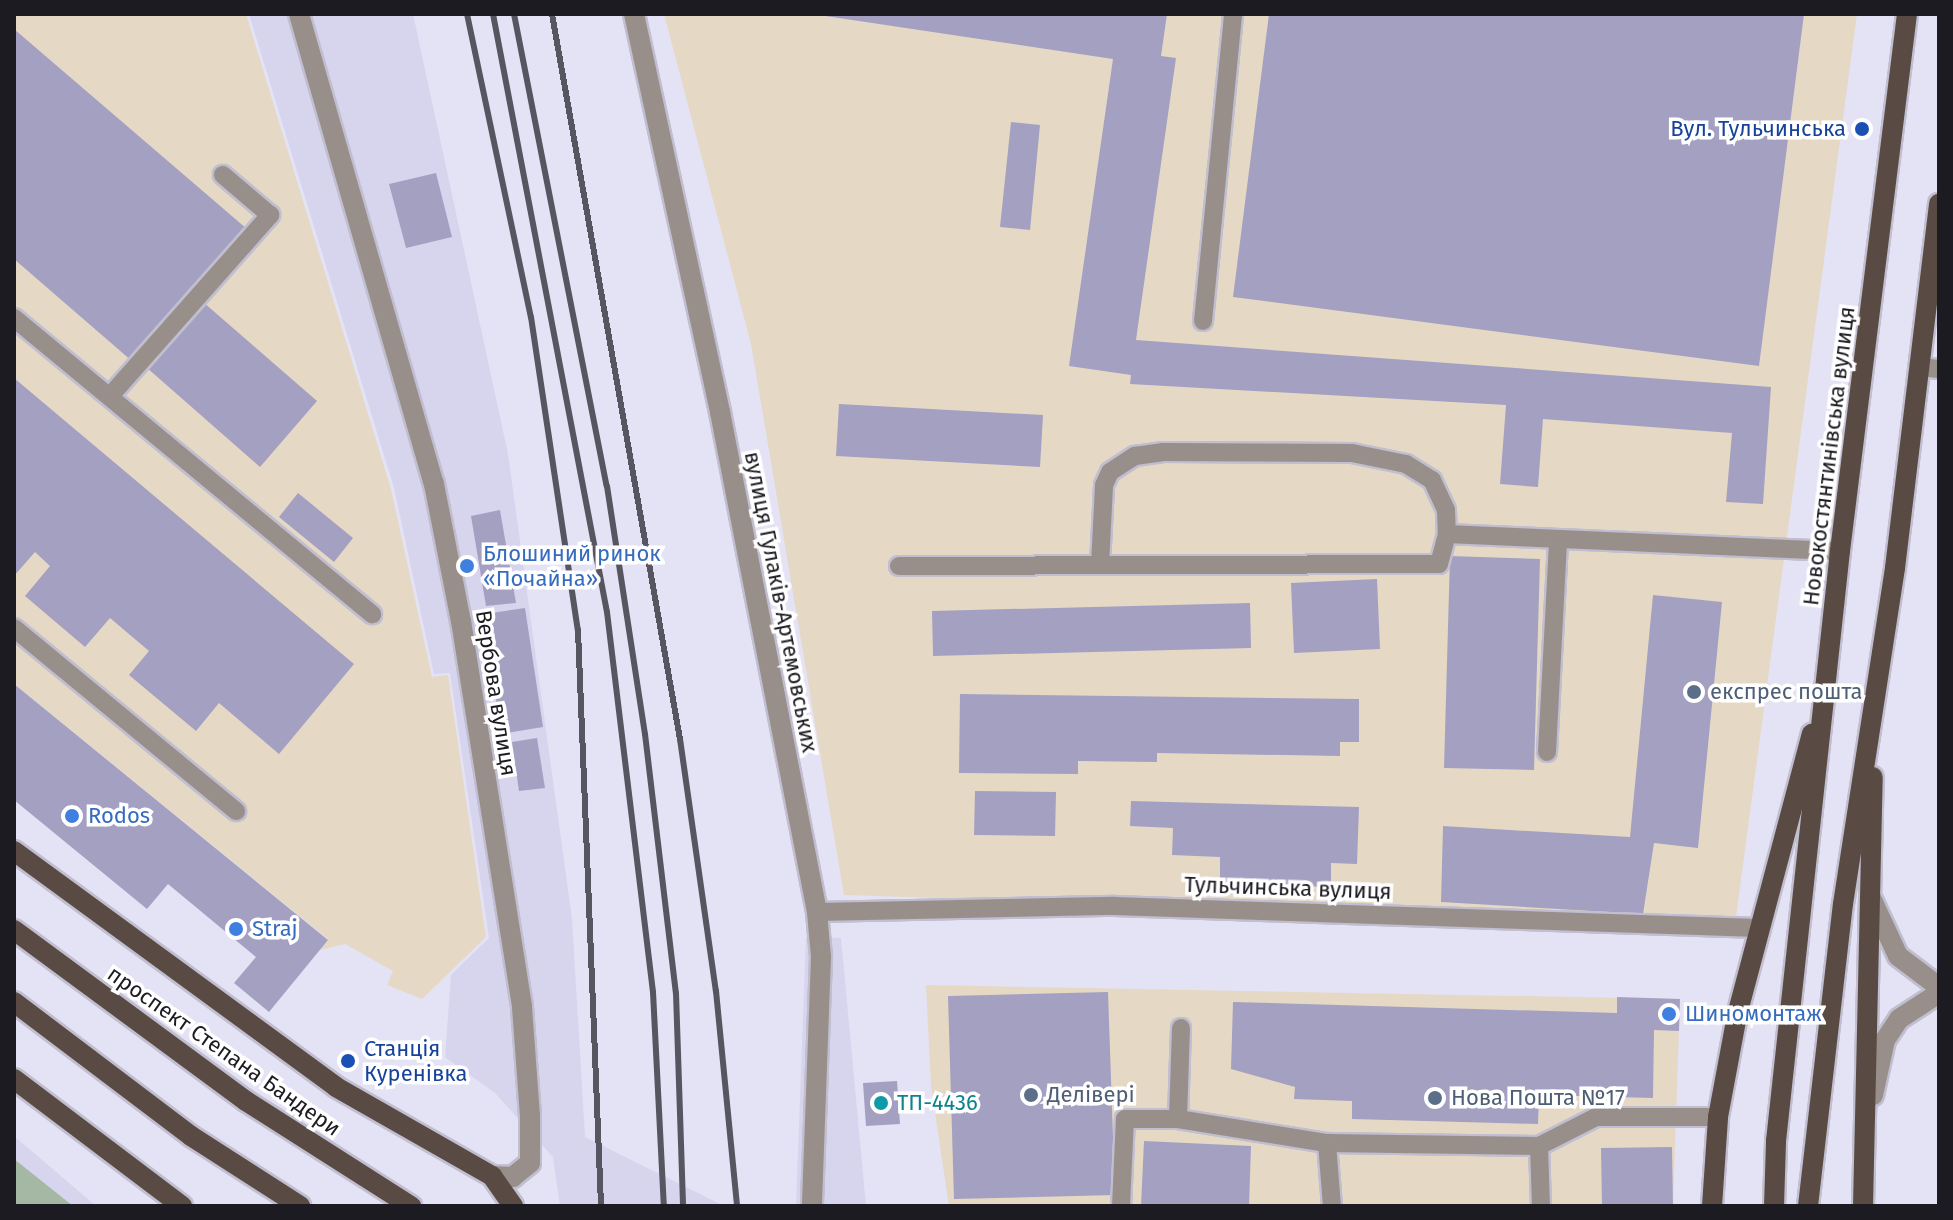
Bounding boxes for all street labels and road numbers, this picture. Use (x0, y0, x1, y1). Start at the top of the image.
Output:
street label: Новокостянтинівська вулиця (1798, 305, 1860, 607)
street label: вулиця Гулаків-Артемовських (739, 449, 823, 755)
street label: Вербова вулиця (470, 608, 522, 778)
street label: Тульчинська вулиця (1184, 871, 1392, 905)
street label: проспект Степана Бандери (102, 960, 346, 1142)

